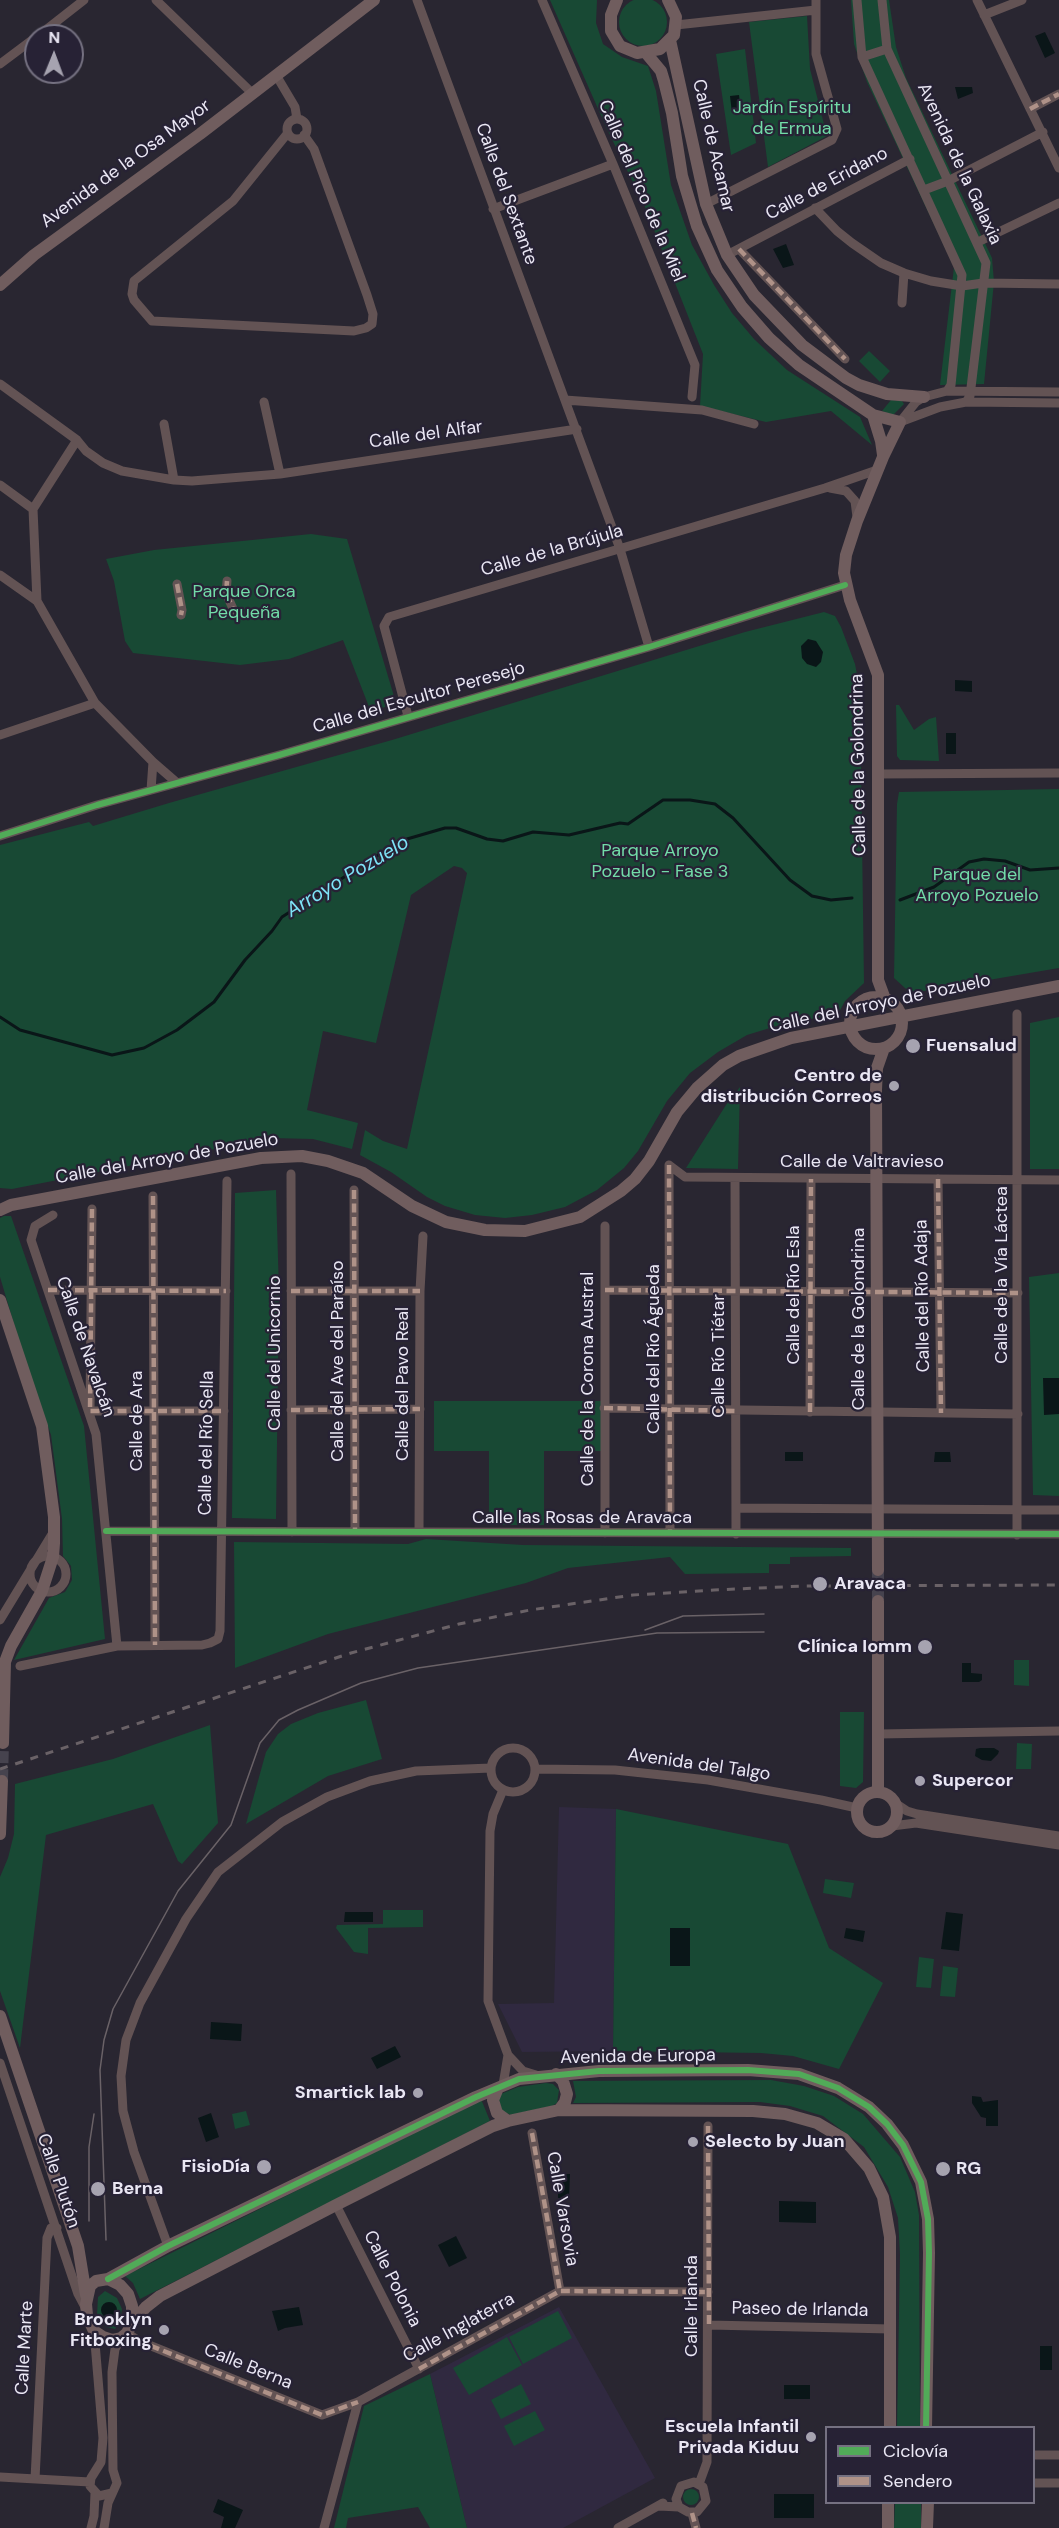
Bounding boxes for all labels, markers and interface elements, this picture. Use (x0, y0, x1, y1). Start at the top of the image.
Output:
north arrow (24, 24, 84, 84)
text: N (48, 27, 60, 48)
street label: Calle de Acamar (687, 77, 739, 215)
street label: Avenida de la Galaxia (912, 80, 1006, 248)
street label: Avenida de la Osa Mayor (37, 95, 215, 233)
street label: Calle del Pico de la Miel (593, 97, 689, 285)
park label: Jardín Espíritu de Ermua (733, 97, 851, 140)
street label: Calle del Sextante (470, 120, 542, 268)
street label: Calle de Eridano (762, 143, 892, 225)
street label: Calle del Alfar (368, 416, 484, 454)
street label: Calle de la Brújula (478, 520, 626, 582)
park label: Parque Orca Pequeña (192, 581, 296, 624)
street label: Calle del Escultor Peresejo (310, 657, 528, 739)
street label: Calle de la Golondrina (847, 674, 871, 856)
water label: Arroyo Pozuelo (282, 831, 414, 923)
park label: Parque Arroyo Pozuelo - Fase 3 (592, 840, 728, 882)
park label: Parque del Arroyo Pozuelo (915, 864, 1039, 906)
street label: Calle del Arroyo de Pozuelo (767, 970, 993, 1038)
place label: Fuensalud (926, 1035, 1017, 1057)
marker: Fuensalud (904, 1037, 922, 1055)
place label: Centro de distribución Correos (701, 1065, 882, 1108)
marker: Centro de distribución Correos (887, 1079, 901, 1093)
street label: Calle del Arroyo de Pozuelo (54, 1129, 280, 1189)
street label: Calle de Valtravieso (780, 1151, 944, 1173)
street label: Calle de la Vía Láctea (991, 1186, 1013, 1364)
street label: Calle del Río Adaja (911, 1219, 935, 1373)
street label: Calle del Río Esla (783, 1225, 805, 1365)
street label: Calle de la Golondrina (848, 1228, 870, 1410)
street label: Calle del Ave del Paraíso (327, 1260, 349, 1462)
street label: Calle del Río Águeda (643, 1264, 665, 1434)
street label: Calle de la Corona Austral (577, 1272, 599, 1486)
street label: Calle de Navalcán (51, 1274, 119, 1420)
street label: Calle del Unicornio (264, 1275, 286, 1431)
street label: Calle Río Tiétar (708, 1294, 730, 1418)
street label: Calle del Pavo Real (392, 1307, 414, 1461)
street label: Calle del Río Sella (195, 1370, 219, 1516)
street label: Calle de Ara (126, 1371, 148, 1471)
street label: Calle las Rosas de Aravaca (472, 1507, 692, 1529)
place label: Aravaca (834, 1573, 906, 1595)
marker: Aravaca (811, 1575, 829, 1593)
place label: Clínica Iomm (798, 1636, 912, 1658)
marker: Clínica Iomm (916, 1638, 934, 1656)
street label: Avenida del Talgo (626, 1744, 772, 1786)
place label: Supercor (932, 1770, 1013, 1792)
marker: Supercor (913, 1774, 927, 1788)
street label: Avenida de Europa (560, 2045, 716, 2069)
place label: Smartick lab (295, 2082, 406, 2104)
marker: Smartick lab (411, 2086, 425, 2100)
street label: Calle Plutón (32, 2131, 84, 2231)
place label: Selecto by Juan (705, 2131, 844, 2153)
marker: Selecto by Juan (686, 2135, 700, 2149)
street label: Calle Varsovia (541, 2150, 583, 2268)
place label: FisioDía (181, 2156, 250, 2178)
marker: FisioDía (255, 2158, 273, 2176)
place label: RG (956, 2158, 981, 2180)
marker: RG (934, 2160, 952, 2178)
place label: Berna (112, 2178, 163, 2200)
marker: Berna (89, 2180, 107, 2198)
street label: Calle Polonia (358, 2227, 426, 2331)
street label: Calle Irlanda (681, 2255, 703, 2357)
street label: Calle Inglaterra (400, 2288, 518, 2368)
street label: Paseo de Irlanda (731, 2298, 869, 2322)
street label: Calle Marte (12, 2300, 38, 2396)
place label: Brooklyn Fitboxing (70, 2309, 152, 2352)
marker: Brooklyn Fitboxing (157, 2323, 171, 2337)
street label: Calle Berna (201, 2339, 295, 2395)
place label: Escuela Infantil Privada Kiduu (665, 2416, 799, 2458)
legend (825, 2426, 1035, 2504)
marker: Escuela Infantil Privada Kiduu (804, 2430, 818, 2444)
text: Ciclovía (883, 2439, 948, 2463)
text: Sendero (883, 2469, 953, 2493)

